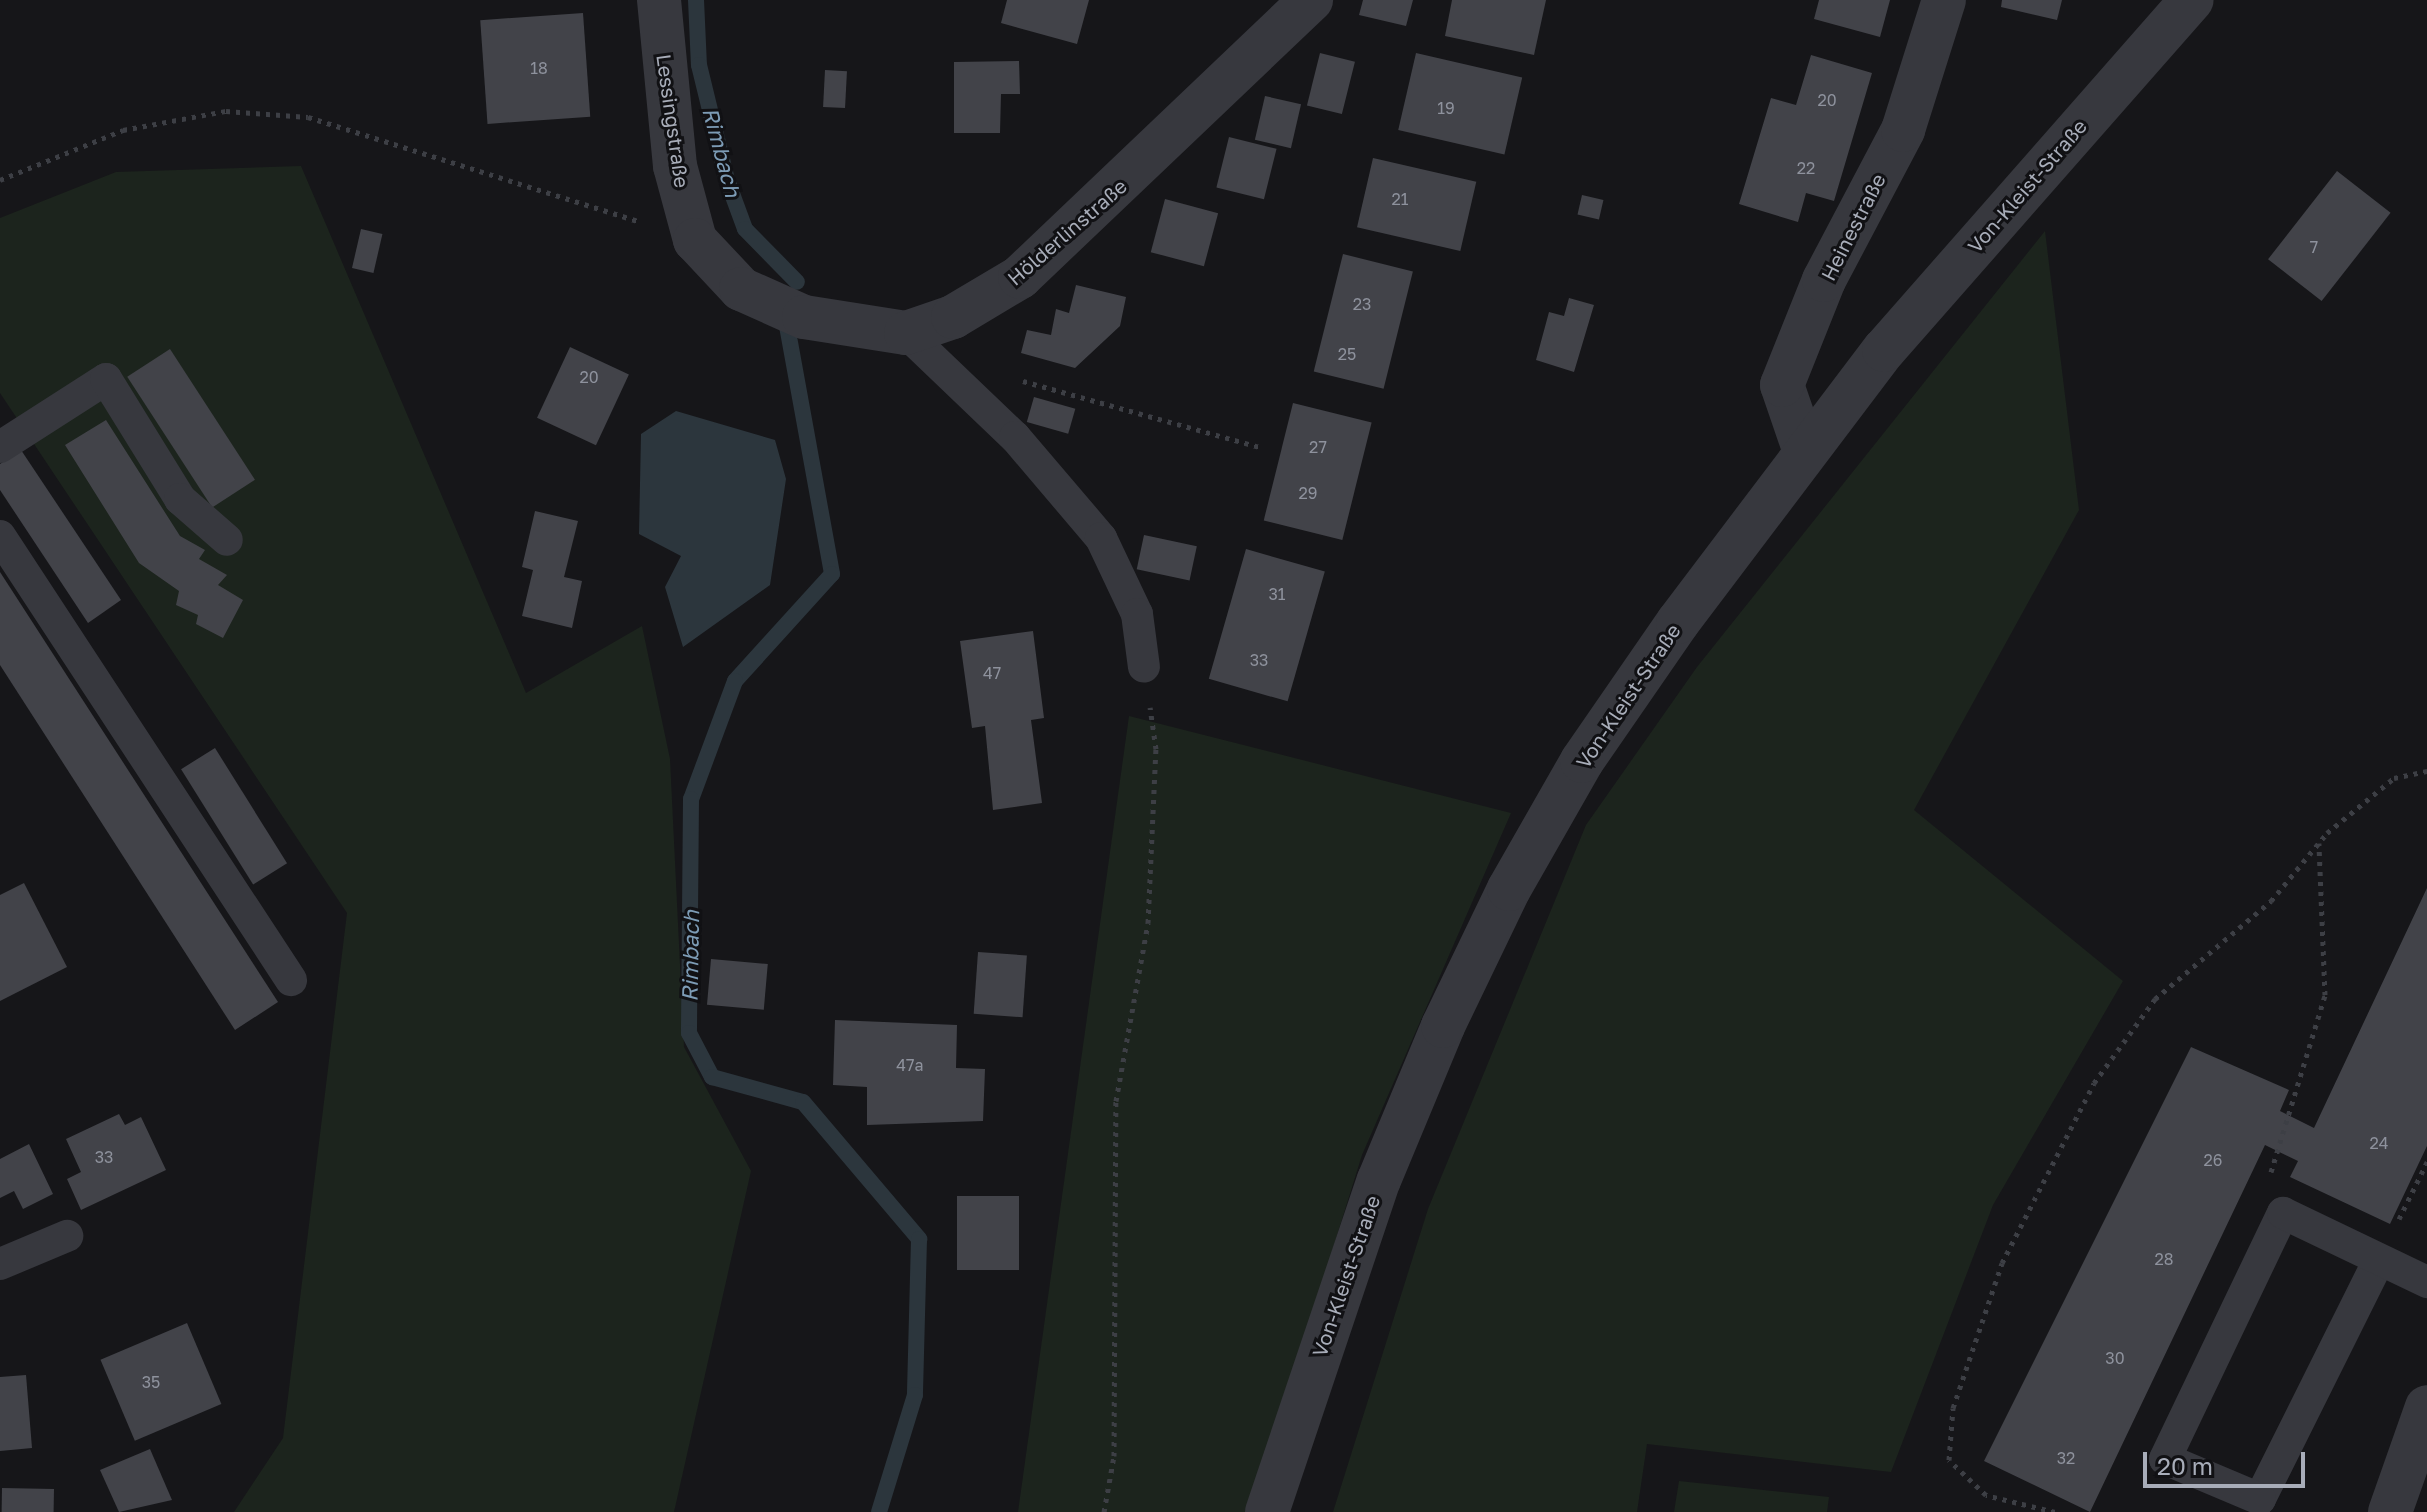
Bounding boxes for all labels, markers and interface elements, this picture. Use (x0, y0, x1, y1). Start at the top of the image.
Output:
street label: Lessingstraße (652, 53, 694, 189)
house number: 18 (530, 58, 548, 78)
house number: 20 (1817, 90, 1837, 110)
house number: 19 (1437, 98, 1455, 118)
water label: Rimbach (697, 104, 747, 200)
street label: Von-Kleist-Straße (1962, 114, 2092, 258)
house number: 22 (1797, 158, 1815, 178)
street label: Heinestraße (1816, 170, 1890, 284)
street label: Hölderlinstraße (1003, 174, 1131, 290)
house number: 21 (1391, 189, 1409, 209)
house number: 7 (2310, 237, 2318, 257)
house number: 23 (1353, 294, 1371, 314)
house number: 25 (1338, 344, 1356, 364)
house number: 20 (579, 367, 599, 387)
house number: 27 (1309, 437, 1327, 457)
house number: 29 (1299, 483, 1317, 503)
house number: 31 (1268, 584, 1286, 604)
street label: Von-Kleist-Straße (1571, 619, 1685, 773)
house number: 33 (1250, 650, 1268, 670)
house number: 47 (983, 663, 1001, 683)
water label: Rimbach (676, 910, 704, 1002)
house number: 47a (896, 1055, 924, 1075)
house number: 24 (2369, 1133, 2389, 1153)
house number: 33 (95, 1147, 113, 1167)
house number: 26 (2204, 1150, 2222, 1170)
street label: Von-Kleist-Straße (1307, 1192, 1385, 1360)
house number: 28 (2154, 1249, 2174, 1269)
house number: 30 (2105, 1348, 2125, 1368)
house number: 35 (142, 1372, 160, 1392)
scale bar (2147, 1436, 2309, 1486)
house number: 32 (2057, 1448, 2075, 1468)
text: 20 m (2157, 1451, 2213, 1480)

